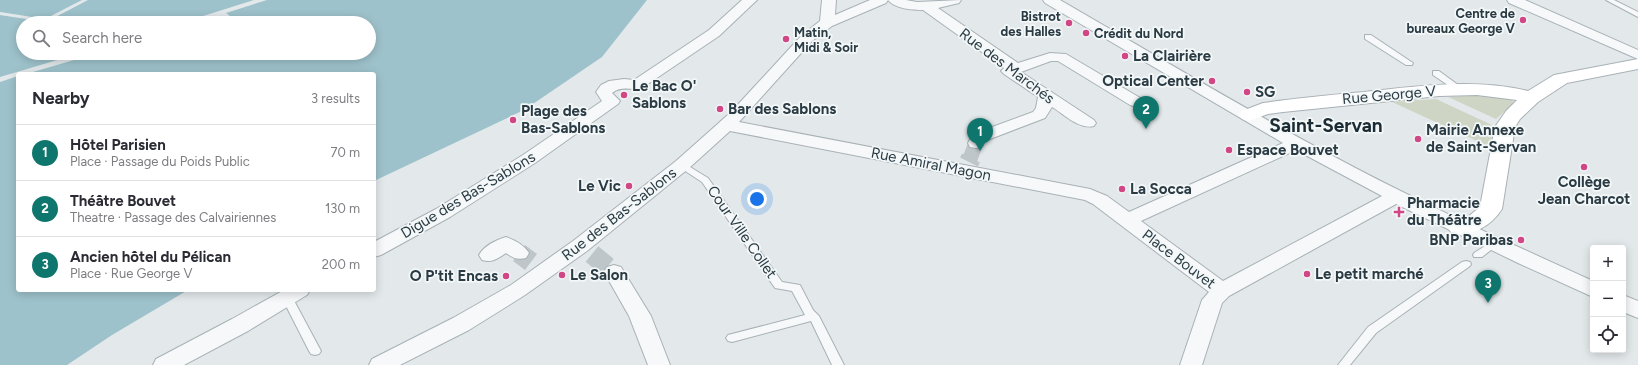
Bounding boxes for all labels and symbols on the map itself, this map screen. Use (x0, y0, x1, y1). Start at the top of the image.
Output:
place label: Centre de bureaux George V (1407, 6, 1516, 36)
place label: Bistrot des Halles (1001, 9, 1061, 39)
marker: Centre de bureaux George V (1518, 15, 1528, 25)
marker: Bistrot des Halles (1064, 18, 1074, 28)
street label: Rue des Marchés (956, 24, 1058, 108)
place label: Matin, Midi & Soir (794, 25, 858, 55)
place label: Crédit du Nord (1094, 26, 1184, 41)
marker: Crédit du Nord (1081, 28, 1091, 38)
marker: Matin, Midi & Soir (781, 34, 791, 44)
place label: La Clairière (1133, 47, 1212, 65)
marker: La Clairière (1120, 51, 1130, 61)
place label: Optical Center (1102, 72, 1204, 90)
marker: Optical Center (1207, 76, 1217, 86)
place label: Le Bac O' Sablons (632, 77, 696, 112)
street label: Rue George V (1341, 82, 1437, 108)
place label: SG (1255, 83, 1275, 101)
marker: SG (1242, 87, 1252, 97)
marker: Le Bac O' Sablons (619, 90, 629, 100)
pin: 2 (1133, 96, 1159, 129)
place label: Bar des Sablons (728, 100, 836, 118)
place label: Plage des Bas-Sablons (521, 102, 605, 137)
marker: Bar des Sablons (715, 104, 725, 114)
district label: Saint-Servan (1269, 114, 1383, 137)
marker: Plage des Bas-Sablons (508, 115, 518, 125)
pin: 1 (967, 118, 993, 151)
place label: Mairie Annexe de Saint-Servan (1426, 121, 1536, 156)
marker: Mairie Annexe de Saint-Servan (1413, 134, 1423, 144)
place label: Espace Bouvet (1237, 141, 1339, 159)
street label: Rue Amiral Magon (869, 144, 993, 184)
marker: Espace Bouvet (1224, 145, 1234, 155)
street label: Digue des Bas-Sablons (398, 148, 538, 242)
marker: Collège Jean Charcot (1579, 162, 1589, 172)
street label: Rue des Bas-Sablons (558, 164, 680, 264)
place label: Collège Jean Charcot (1538, 173, 1630, 208)
place label: Le Vic (578, 177, 621, 195)
place label: La Socca (1130, 180, 1192, 198)
marker: Le Vic (624, 181, 634, 191)
street label: Cour Ville Collet (703, 182, 781, 282)
marker: La Socca (1117, 184, 1127, 194)
your location (747, 189, 767, 209)
place label: Pharmacie du Théâtre (1407, 194, 1482, 229)
marker: Pharmacie du Théâtre (1394, 207, 1404, 217)
street label: Place Bouvet (1139, 226, 1220, 293)
place label: BNP Paribas (1429, 231, 1513, 249)
marker: BNP Paribas (1516, 235, 1526, 245)
place label: Le petit marché (1315, 265, 1424, 283)
place label: Le Salon (570, 266, 628, 284)
place label: O P'tit Encas (410, 267, 498, 285)
marker: Le petit marché (1302, 269, 1312, 279)
marker: Le Salon (557, 270, 567, 280)
pin: 3 (1475, 270, 1501, 303)
marker: O P'tit Encas (501, 271, 511, 281)

